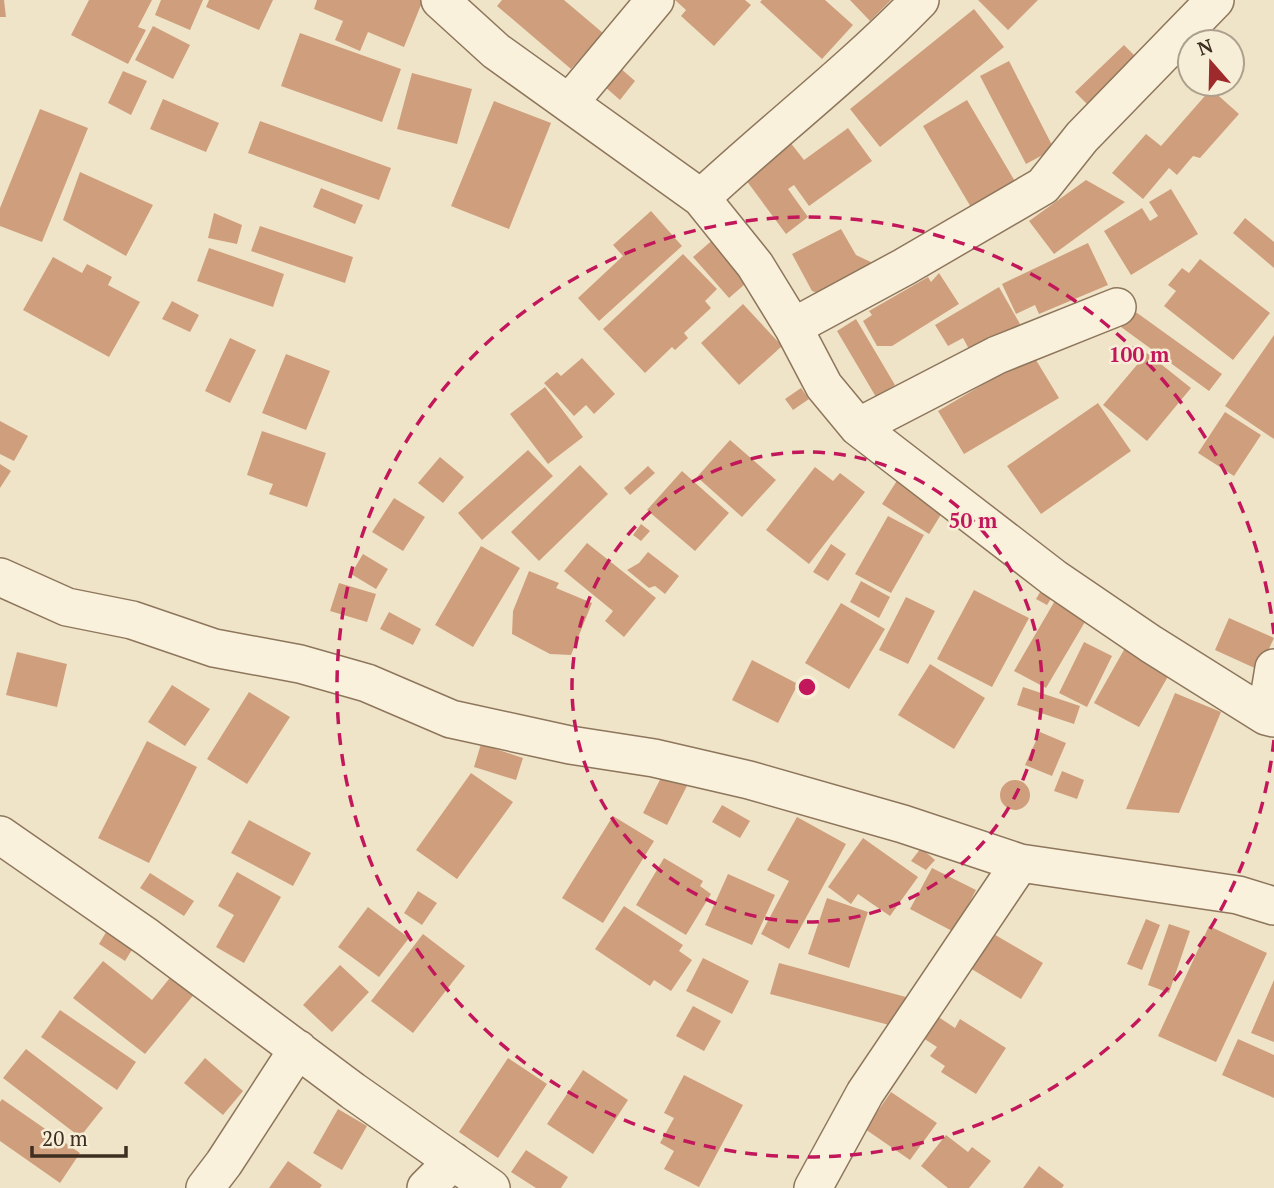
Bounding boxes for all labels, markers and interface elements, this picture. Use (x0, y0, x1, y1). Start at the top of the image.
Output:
north arrow (1176, 28, 1246, 98)
text: N (1194, 32, 1217, 61)
text: 100 m (1109, 340, 1170, 368)
text: 50 m (949, 506, 998, 534)
centre of rings (795, 675, 819, 699)
scale bar (32, 1114, 126, 1158)
text: 20 m (42, 1124, 88, 1152)

